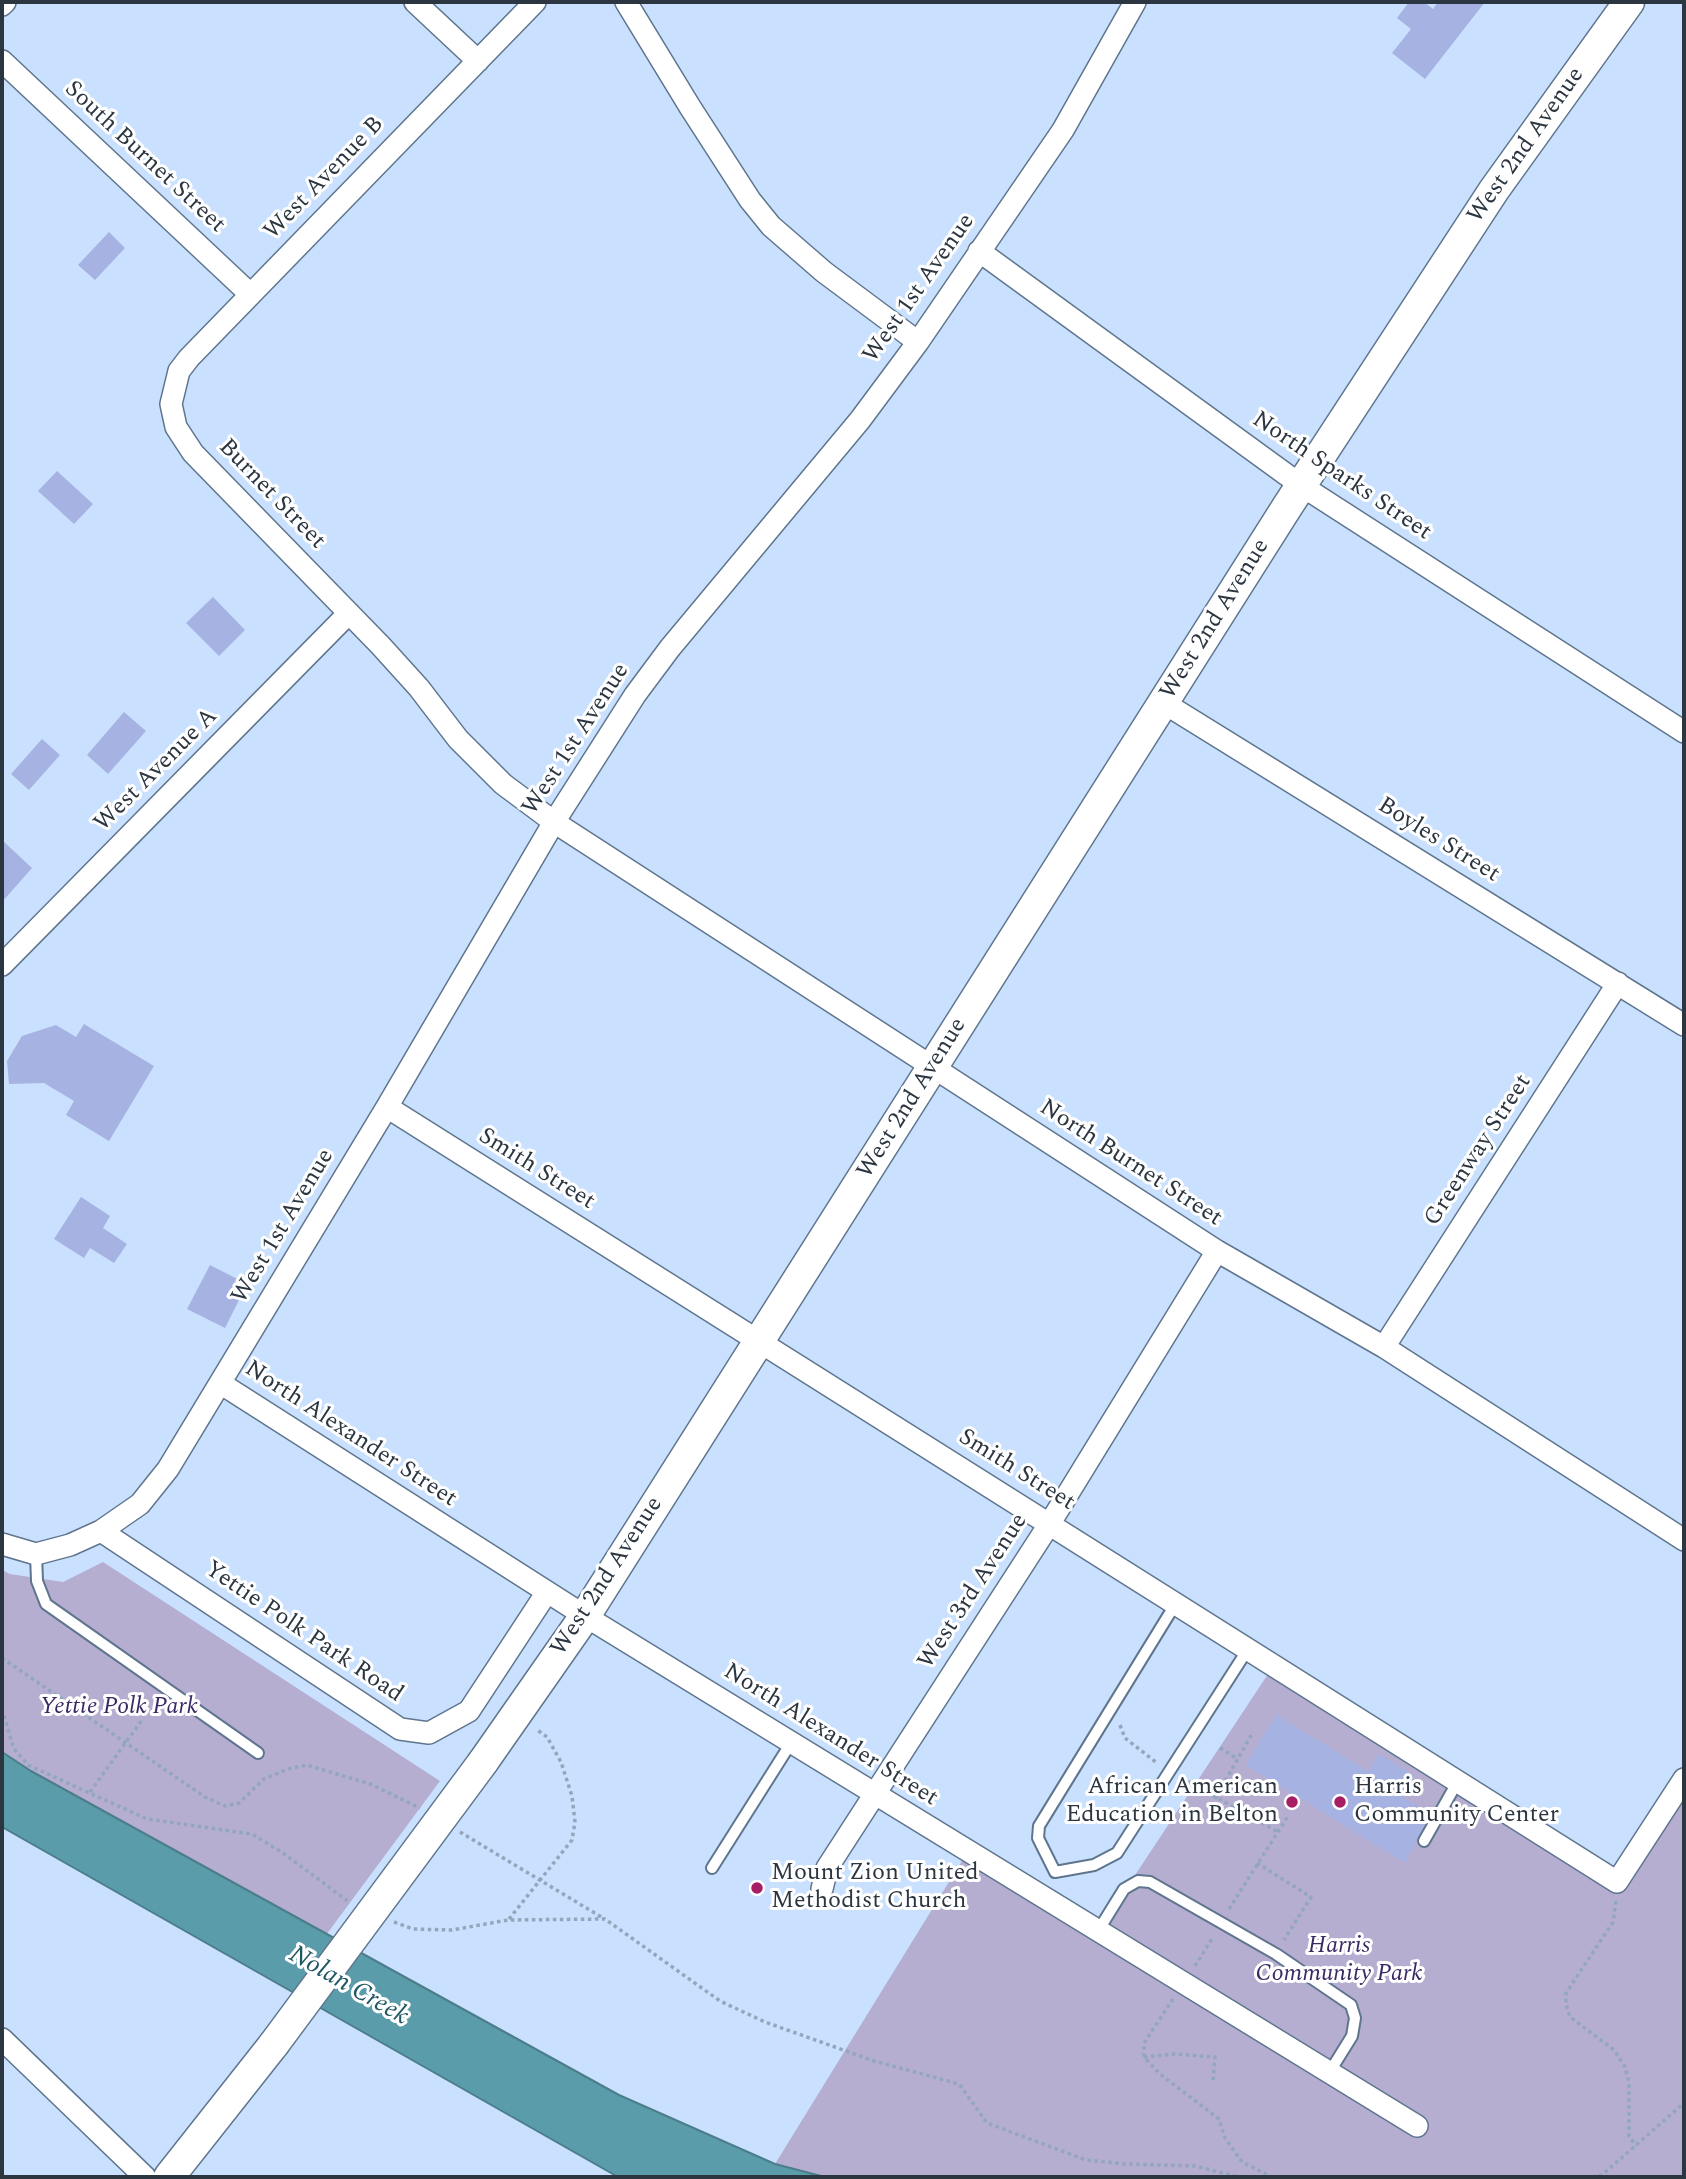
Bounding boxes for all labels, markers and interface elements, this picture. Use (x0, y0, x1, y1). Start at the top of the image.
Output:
street label: West 2nd Avenue (1462, 62, 1592, 230)
street label: South Burnet Street (57, 76, 231, 240)
street label: West Avenue B (259, 111, 391, 247)
street label: West 1st Avenue (858, 209, 982, 369)
street label: North Sparks Street (1246, 406, 1436, 548)
street label: Burnet Street (211, 434, 331, 556)
street label: West 2nd Avenue (1155, 534, 1277, 706)
street label: West 1st Avenue (517, 659, 637, 821)
street label: West Avenue A (89, 703, 225, 839)
street label: Boyles Street (1372, 792, 1504, 890)
street label: West 2nd Avenue (852, 1013, 974, 1185)
street label: Greenway Street (1419, 1070, 1539, 1232)
street label: North Burnet Street (1033, 1094, 1227, 1234)
street label: Smith Street (472, 1123, 600, 1217)
street label: West 1st Avenue (227, 1145, 341, 1309)
street label: North Alexander Street (238, 1356, 462, 1514)
street label: Smith Street (952, 1424, 1080, 1518)
street label: West 2nd Avenue (546, 1492, 670, 1662)
street label: West 3rd Avenue (913, 1509, 1035, 1675)
street label: Yettie Polk Park Road (198, 1556, 408, 1710)
street label: North Alexander Street (717, 1658, 943, 1814)
park label: Yettie Polk Park (40, 1694, 198, 1722)
place label: African American Education in Belton (1066, 1774, 1278, 1830)
place label: Harris Community Center (1354, 1774, 1559, 1830)
marker: African American Education in Belton (1284, 1794, 1300, 1810)
marker: Harris Community Center (1332, 1794, 1348, 1810)
place label: Mount Zion United Methodist Church (771, 1860, 979, 1916)
marker: Mount Zion United Methodist Church (749, 1880, 765, 1896)
park label: Harris Community Park (1256, 1933, 1422, 1989)
water label: Nolan Creek (283, 1940, 413, 2034)

